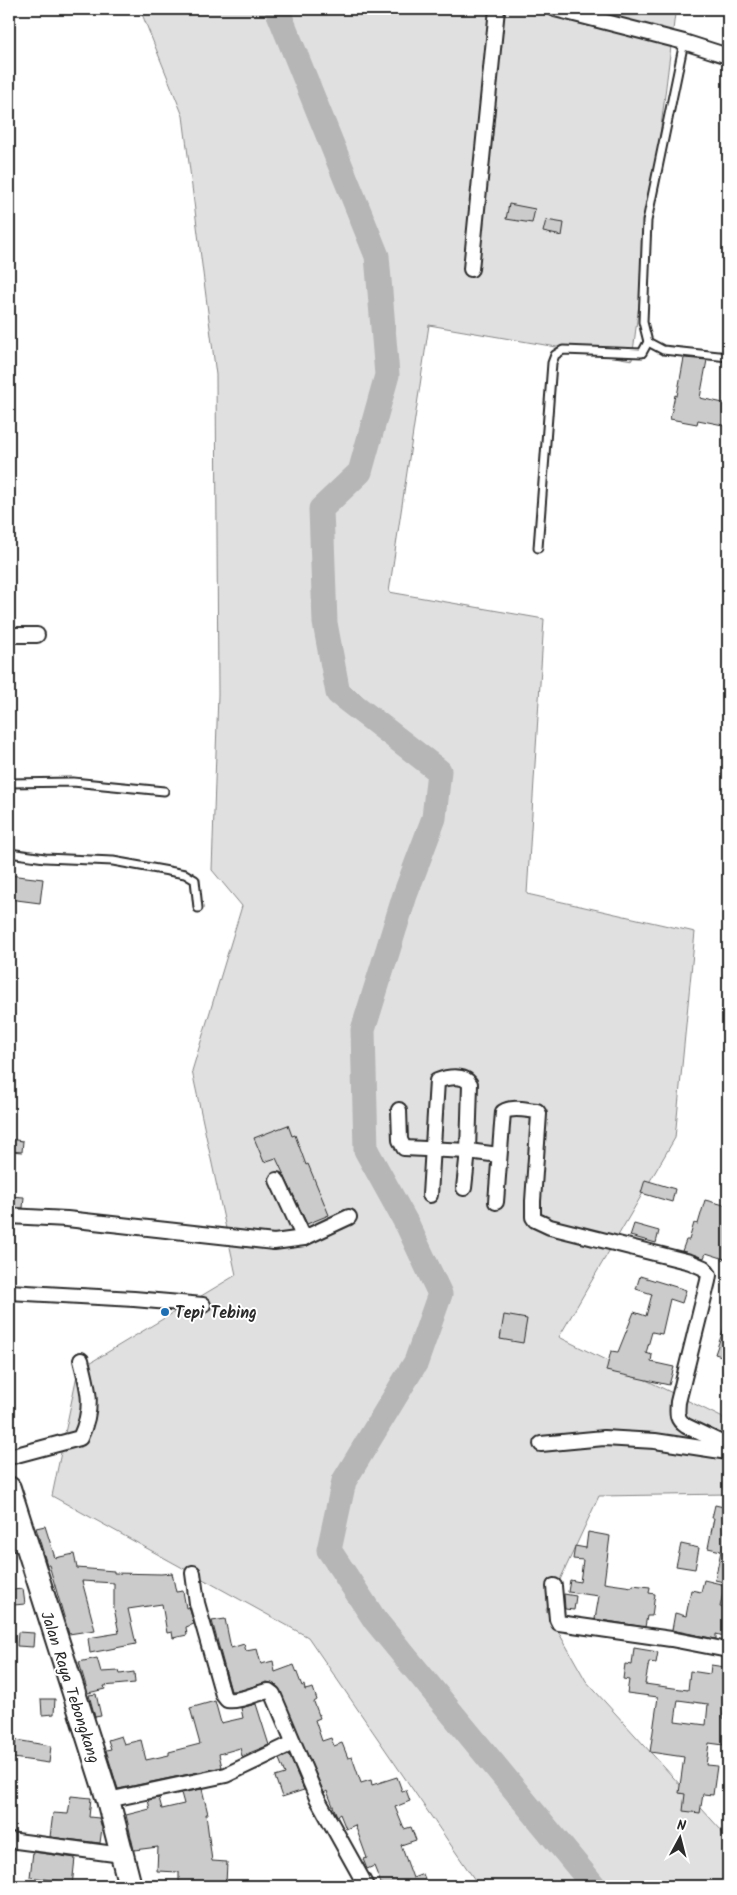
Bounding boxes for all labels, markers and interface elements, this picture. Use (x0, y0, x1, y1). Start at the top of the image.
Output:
place label: Tepi Tebing (175, 1301, 257, 1326)
marker: Tepi Tebing (159, 1306, 171, 1318)
street label: Jalan Raya Tebongkang (33, 1608, 106, 1767)
north arrow (654, 1812, 704, 1862)
text: N (676, 1815, 687, 1838)

